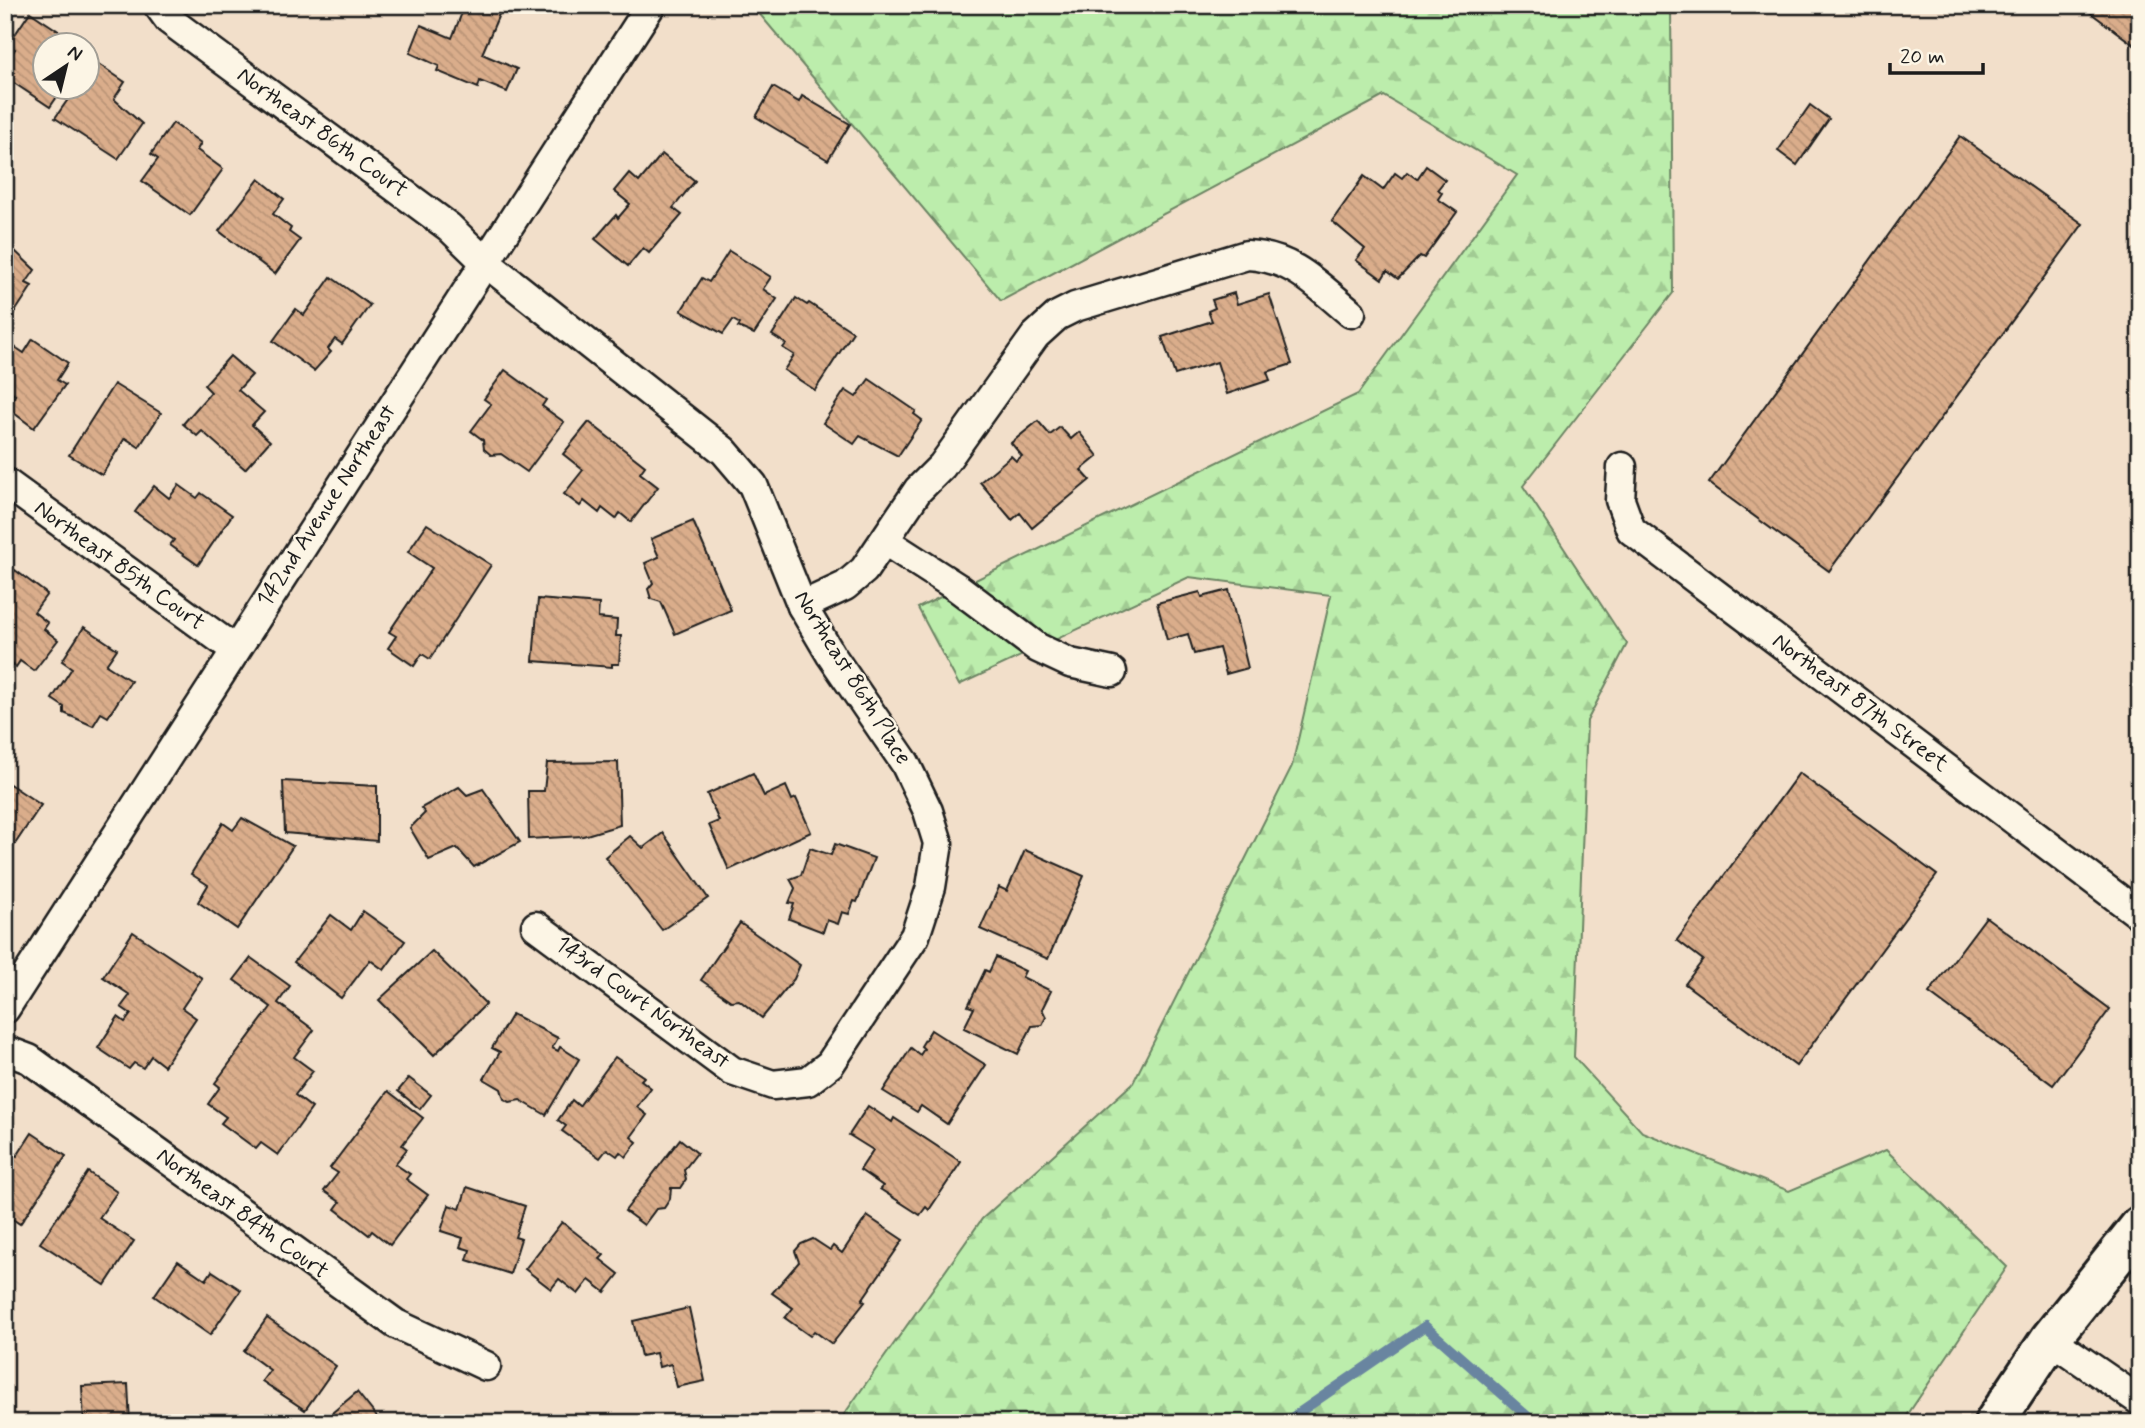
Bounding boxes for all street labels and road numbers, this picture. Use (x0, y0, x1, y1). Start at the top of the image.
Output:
street label: Northeast 86th Court (230, 61, 414, 205)
street label: 142nd Avenue Northeast (250, 399, 404, 613)
street label: Northeast 85th Court (28, 494, 210, 638)
street label: Northeast 86th Place (786, 585, 918, 771)
street label: Northeast 87th Street (1766, 627, 1955, 780)
street label: 143rd Court Northeast (549, 929, 735, 1077)
street label: Northeast 84th Court (150, 1141, 334, 1287)

